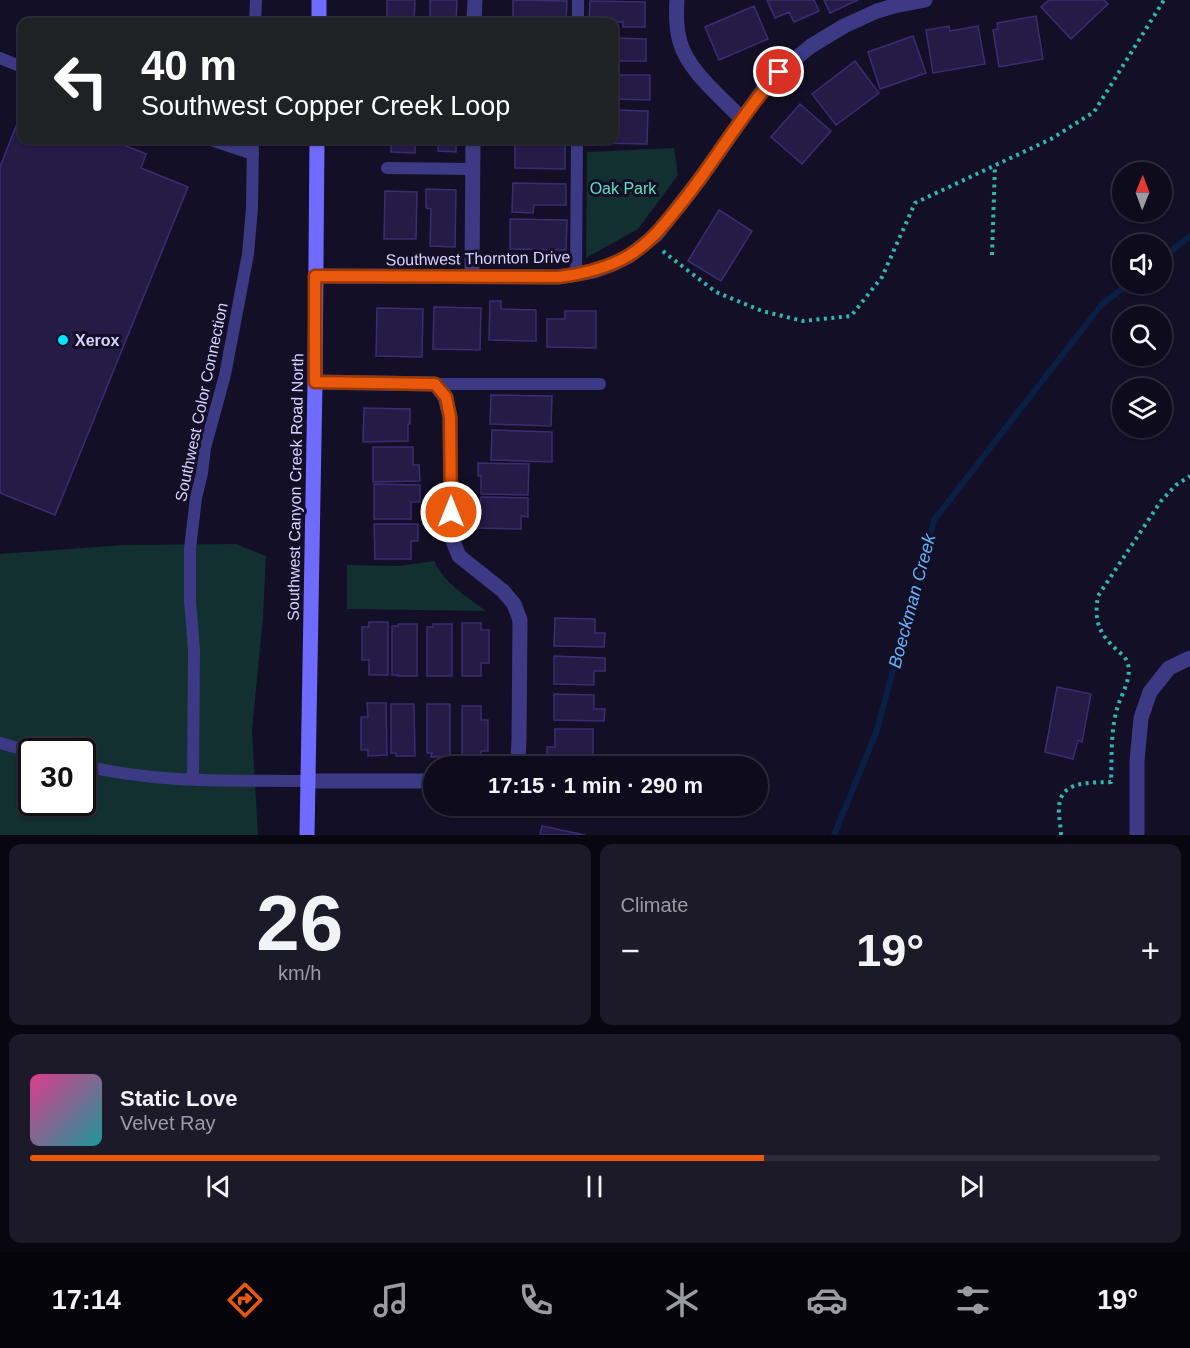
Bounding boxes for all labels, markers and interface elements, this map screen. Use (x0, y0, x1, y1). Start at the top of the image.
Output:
icon: left (42, 42, 120, 120)
text: 40 m (141, 42, 237, 89)
pin (753, 46, 804, 97)
icon: arrive (762, 55, 795, 88)
text: Southwest Copper Creek Loop (141, 91, 510, 121)
north arrow (1112, 162, 1172, 222)
map controls (1112, 162, 1172, 438)
park label: Oak Park (590, 180, 657, 197)
button: sound (1112, 234, 1172, 294)
street label: Southwest Thornton Drive (386, 248, 571, 269)
street label: Southwest Color Connection (172, 301, 231, 503)
button: search (1112, 306, 1172, 366)
place label: Xerox (75, 332, 120, 349)
marker: Xerox (56, 333, 70, 347)
street label: Southwest Canyon Creek Road North (285, 353, 306, 621)
button: layers (1112, 378, 1172, 438)
position arrow (419, 480, 483, 544)
water label: Boeckman Creek (884, 531, 940, 670)
speed limit sign: 30 (18, 738, 96, 816)
text: 17:15 · 1 min · 290 m (488, 773, 703, 798)
text: 26 (256, 879, 343, 967)
text: Climate (621, 894, 688, 916)
text: 19° (856, 925, 924, 976)
text: − (621, 932, 640, 969)
text: + (1141, 932, 1160, 969)
text: km/h (278, 962, 321, 984)
text: Static Love (120, 1086, 237, 1111)
text: Velvet Ray (120, 1112, 216, 1134)
icon: previous (202, 1170, 235, 1203)
icon: pause (578, 1170, 611, 1203)
icon: next (955, 1170, 988, 1203)
icon: directions (224, 1279, 266, 1321)
icon: music (370, 1279, 412, 1321)
icon: phone (515, 1279, 557, 1321)
icon: climate (661, 1279, 703, 1321)
icon: car (806, 1279, 848, 1321)
icon: filters (952, 1279, 994, 1321)
text: 17:14 (52, 1285, 121, 1315)
text: 19° (1097, 1285, 1138, 1315)

